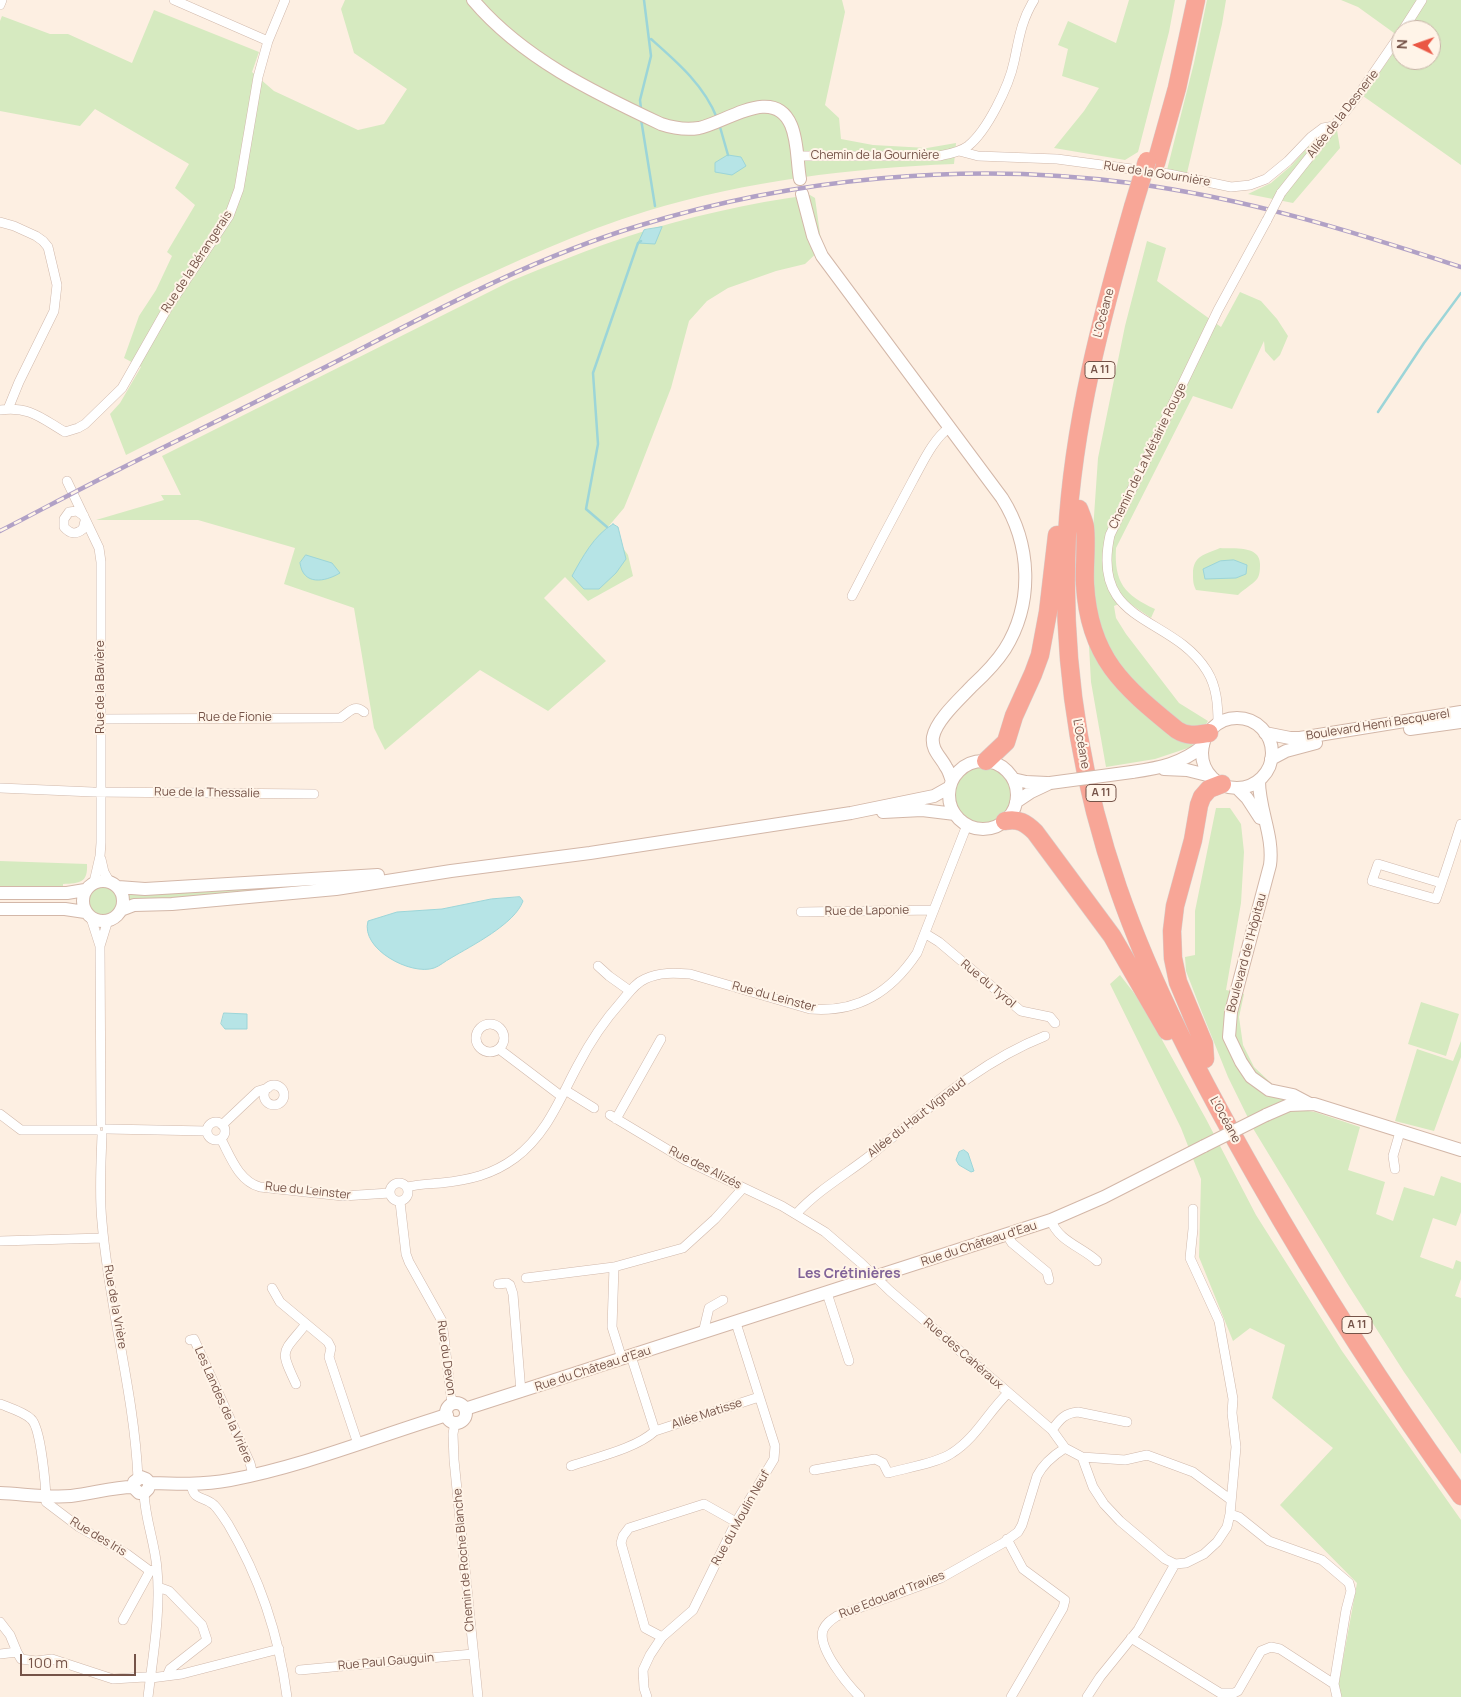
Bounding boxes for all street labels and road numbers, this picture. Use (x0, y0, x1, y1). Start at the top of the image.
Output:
street label: Allée de la Desnerie (1304, 67, 1382, 161)
street label: Chemin de la Gournière (811, 149, 939, 163)
street label: Rue de la Gournière (1103, 158, 1211, 190)
street label: Rue de la Bérangerais (159, 208, 235, 316)
street label: L’Océane (1091, 287, 1117, 339)
road number: A 11 (1085, 362, 1115, 378)
street label: Chemin de La Métairie Rouge (1106, 381, 1190, 531)
street label: Rue de la Bavière (94, 640, 108, 734)
street label: Boulevard Henri Becquerel (1305, 707, 1451, 743)
street label: Rue de Fionie (198, 711, 272, 725)
street label: L’Océane (1070, 718, 1092, 770)
road number: A 11 (1086, 784, 1116, 801)
street label: Rue de la Thessalie (154, 785, 260, 801)
street label: Boulevard de l'Hôpitau (1224, 892, 1270, 1014)
street label: Rue de Laponie (825, 903, 909, 919)
street label: Rue du Tyrol (958, 957, 1018, 1011)
street label: Rue du Leinster (731, 979, 817, 1015)
street label: Allée du Haut Vignaud (865, 1075, 969, 1161)
street label: L’Océane (1207, 1094, 1243, 1146)
street label: Rue des Alizés (666, 1144, 744, 1192)
street label: Rue du Leinster (264, 1179, 352, 1203)
street label: Rue du Château d'Eau (919, 1218, 1039, 1270)
street label: Rue de la Vrière (101, 1264, 129, 1350)
street label: Rue des Cahéraux (920, 1316, 1006, 1392)
road number: A 11 (1342, 1316, 1372, 1334)
street label: Rue du Devon (434, 1320, 458, 1396)
street label: Rue du Château d'Eau (533, 1343, 653, 1395)
street label: Les Landes de la Vrière (191, 1345, 255, 1465)
street label: Allée Matisse (670, 1396, 744, 1432)
street label: Rue du Moulin Neuf (709, 1468, 773, 1568)
street label: Chemin de Roche Blanche (451, 1488, 477, 1632)
street label: Rue des Iris (67, 1515, 129, 1559)
street label: Rue Edouard Travies (837, 1568, 947, 1622)
street label: Rue Paul Gauguin (337, 1651, 435, 1673)

